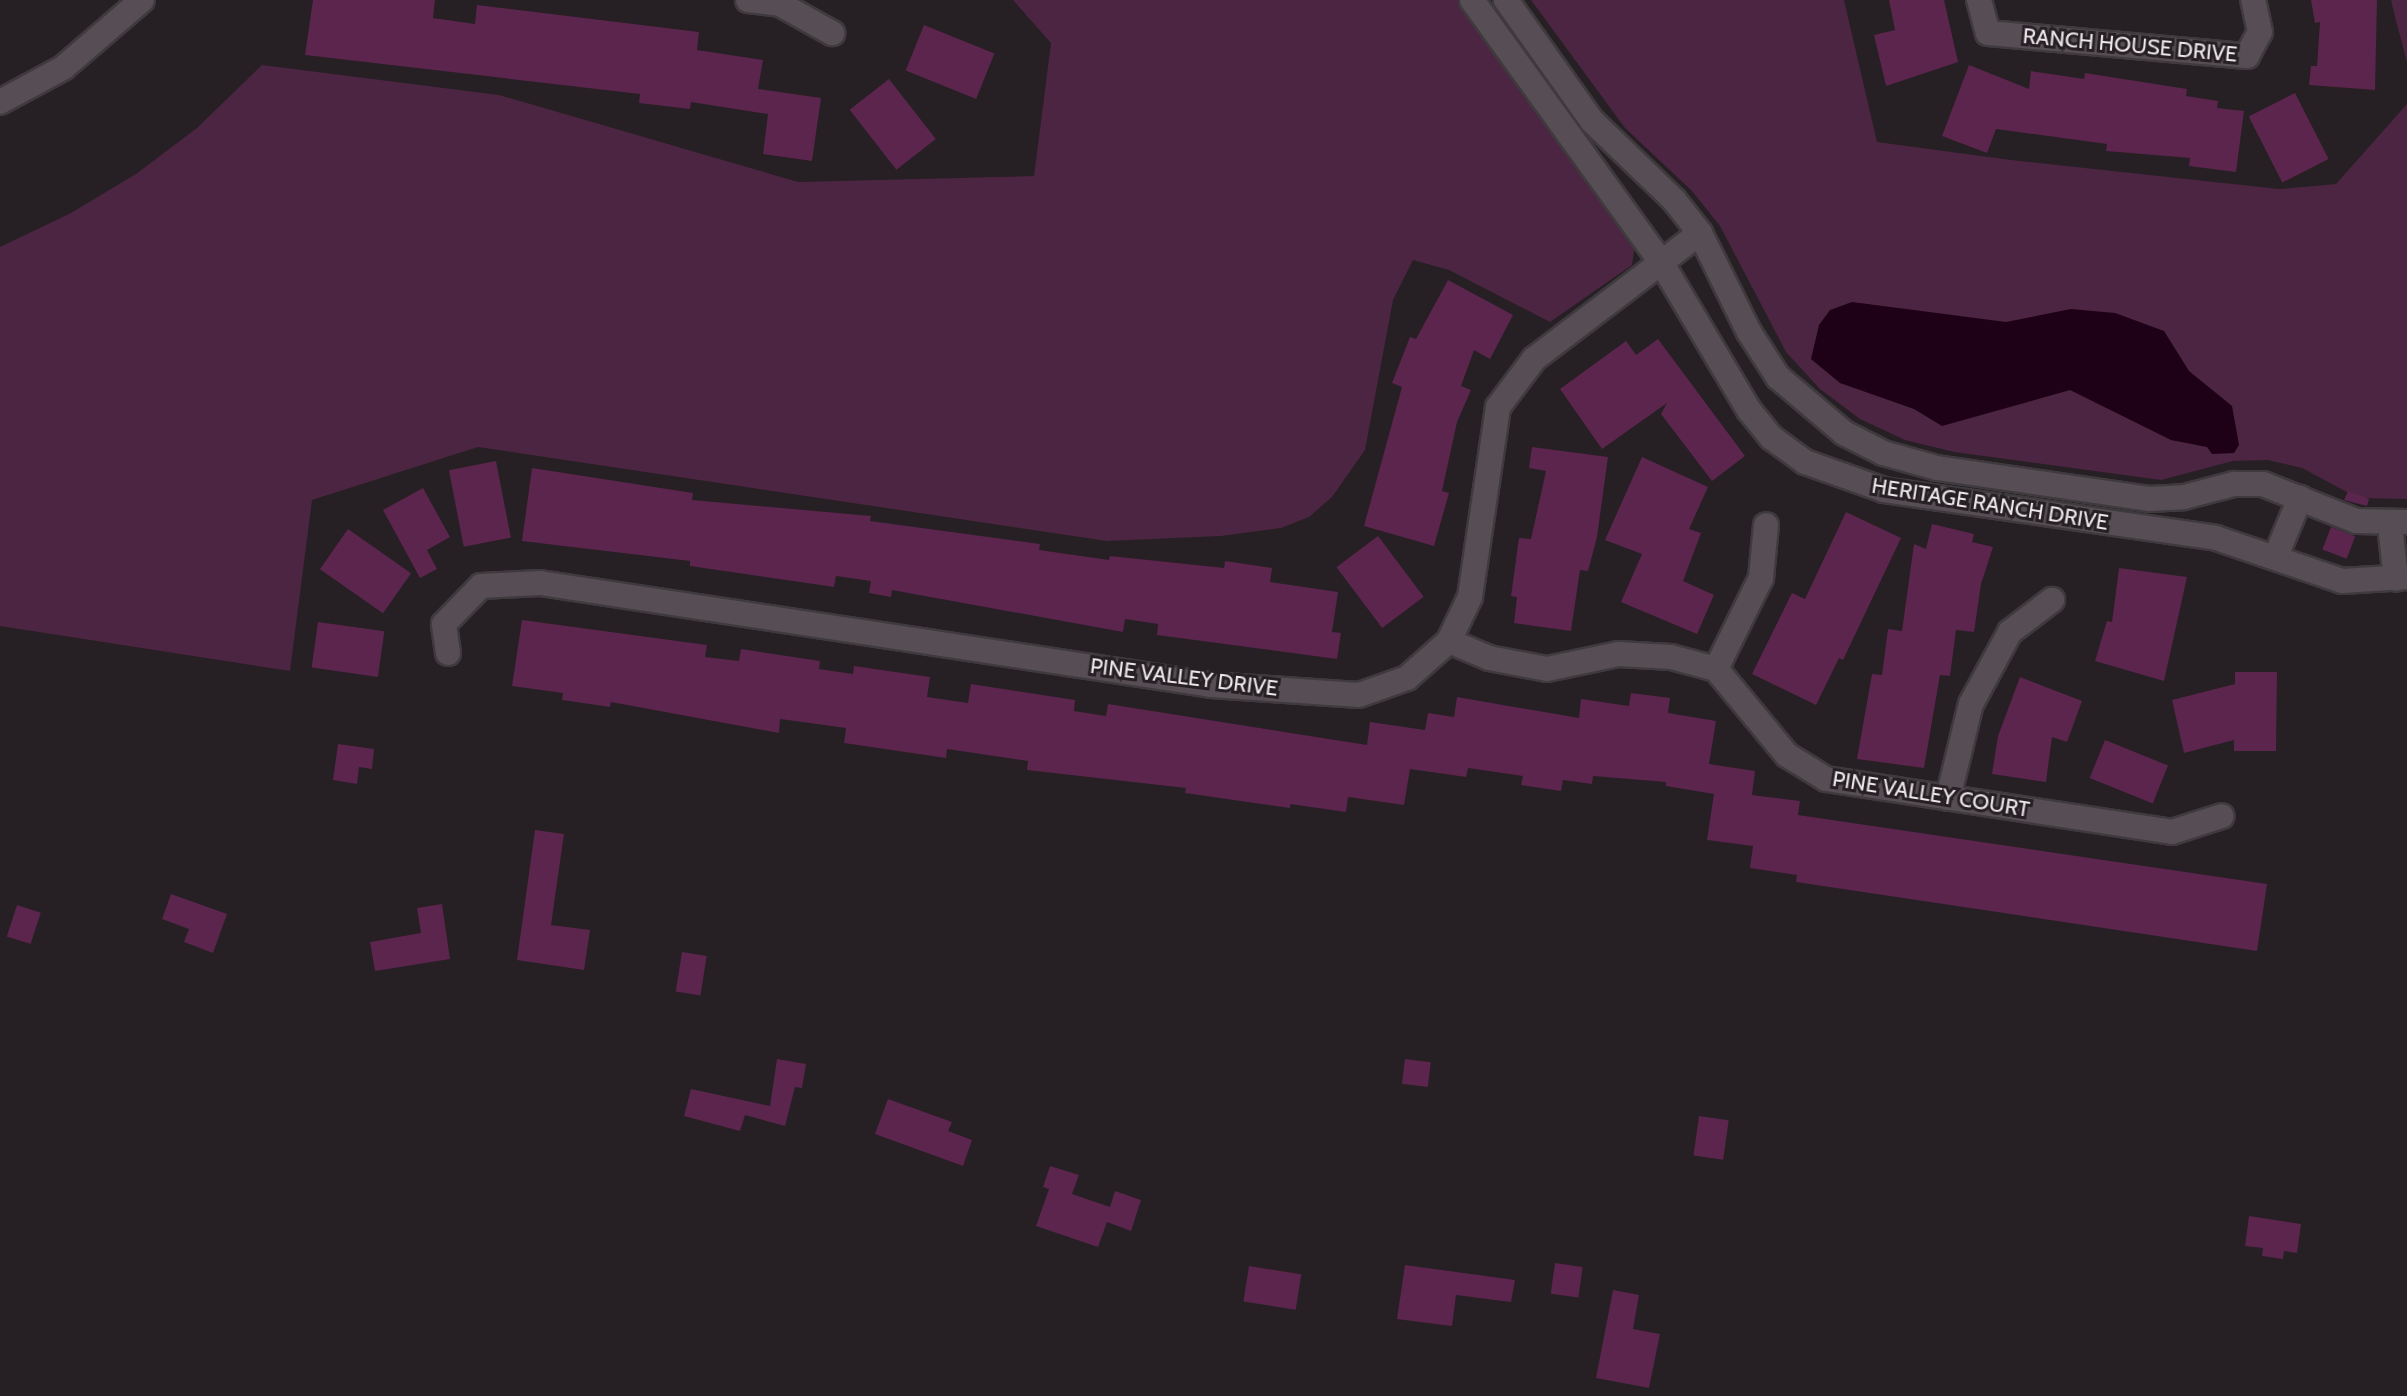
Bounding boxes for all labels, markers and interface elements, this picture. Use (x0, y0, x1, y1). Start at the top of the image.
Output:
street label: RANCH HOUSE DRIVE (2022, 22, 2238, 68)
street label: HERITAGE RANCH DRIVE (1870, 472, 2110, 536)
street label: PINE VALLEY DRIVE (1089, 652, 1279, 702)
street label: PINE VALLEY COURT (1831, 765, 2031, 823)

